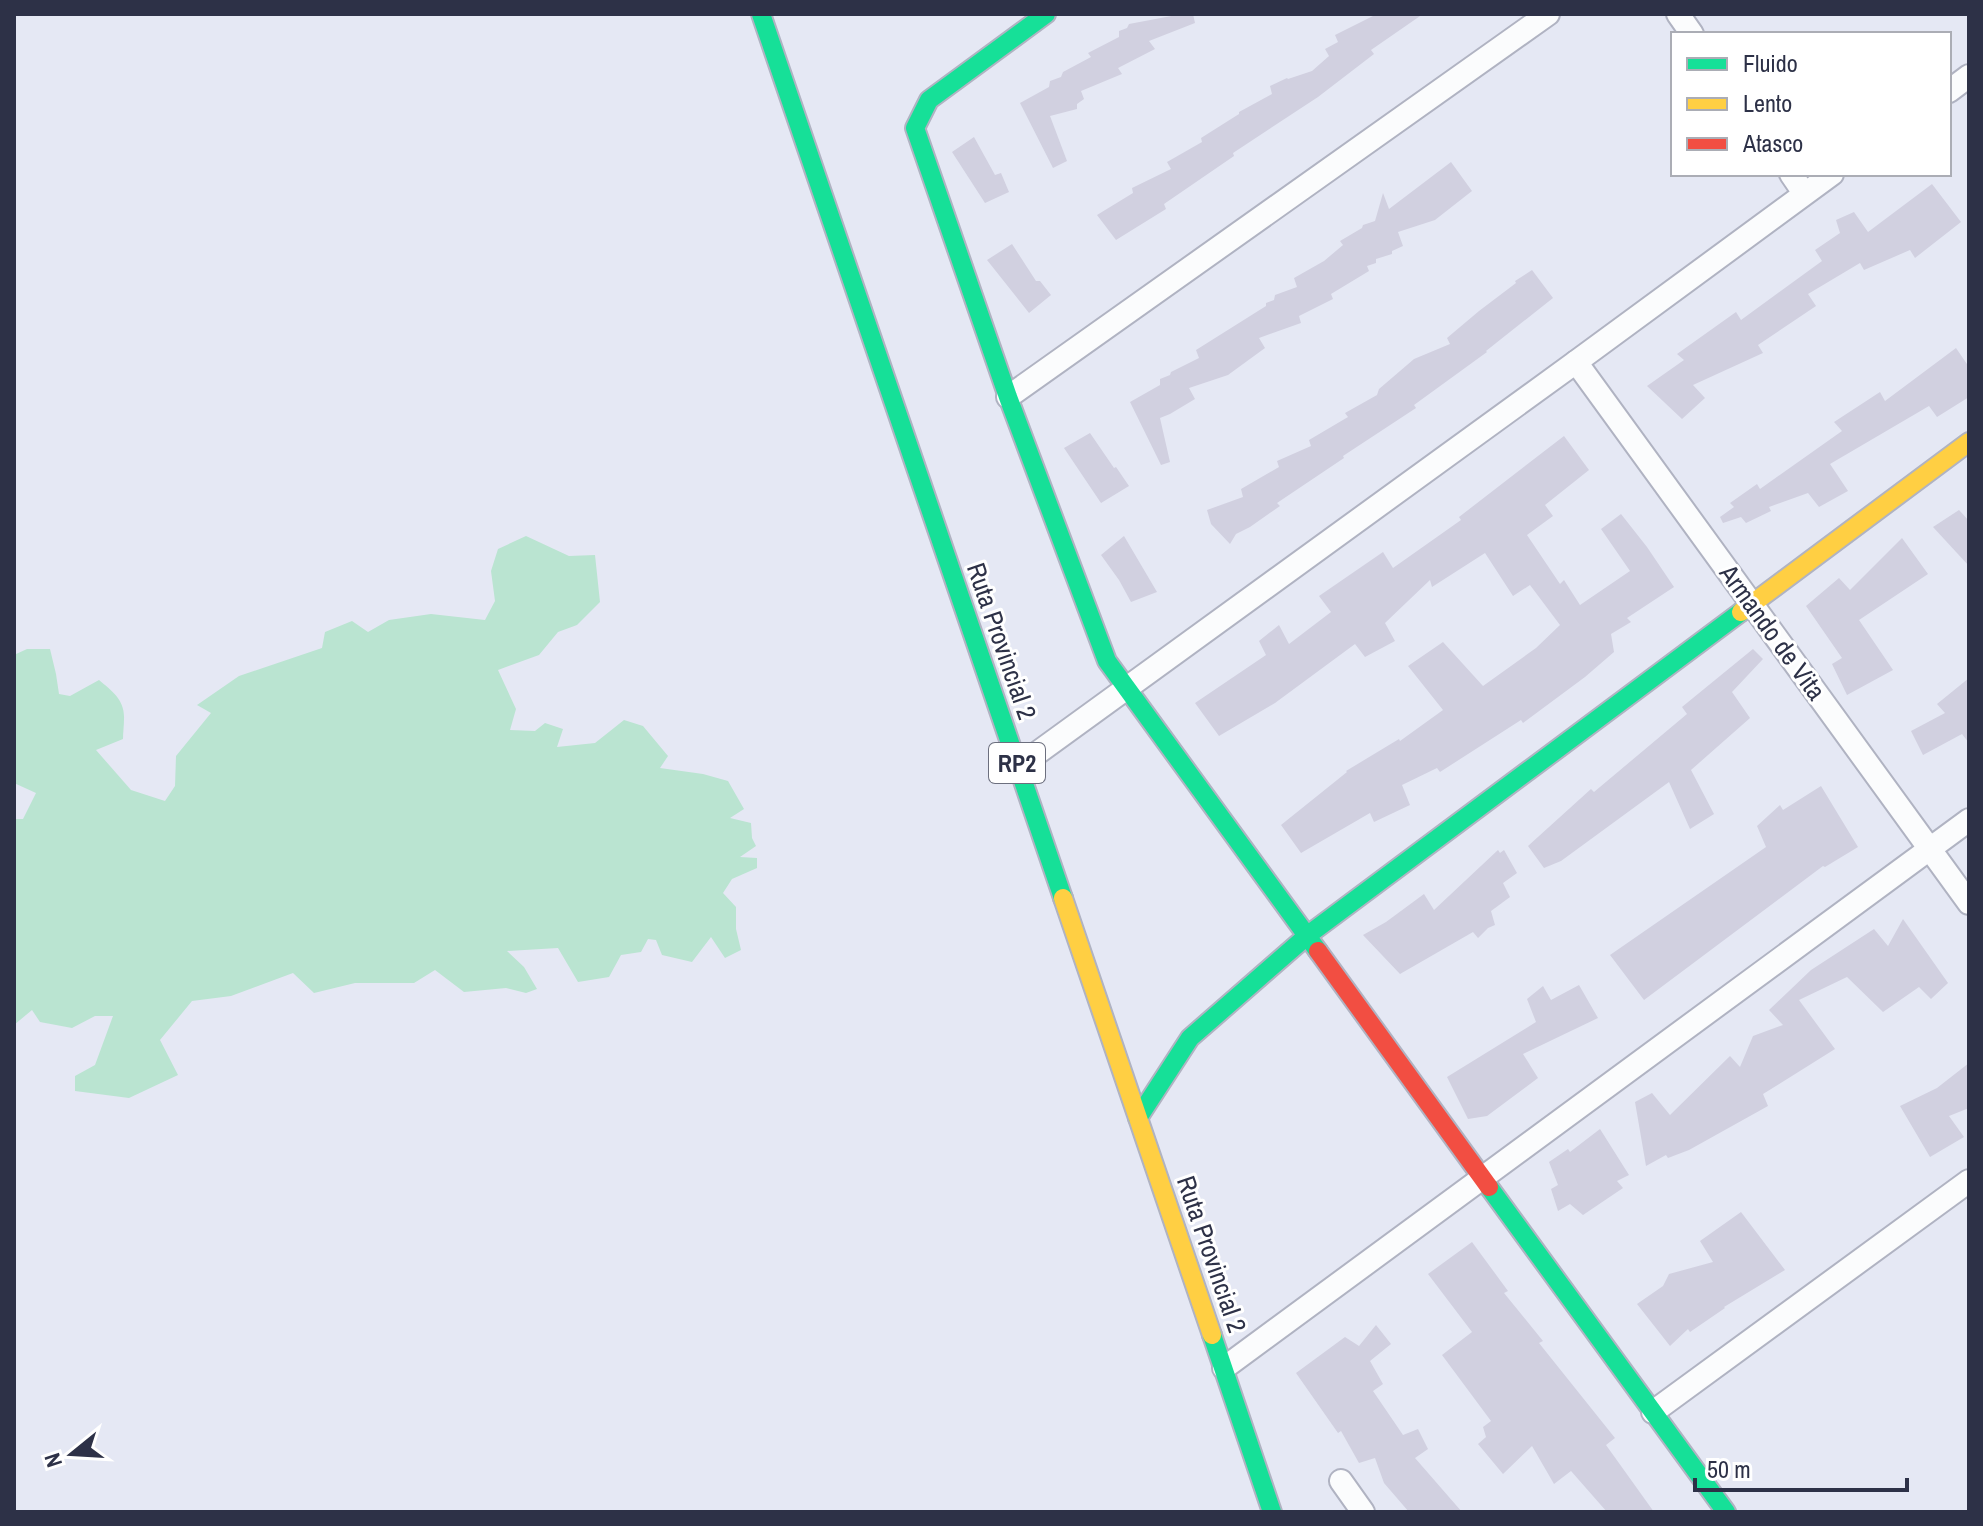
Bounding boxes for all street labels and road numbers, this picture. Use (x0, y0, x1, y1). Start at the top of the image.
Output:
street label: Armando de Vita (1711, 556, 1834, 707)
street label: Ruta Provincial 2 (959, 558, 1045, 724)
road number: RP2 (989, 743, 1045, 783)
street label: Ruta Provincial 2 (1169, 1171, 1255, 1337)

